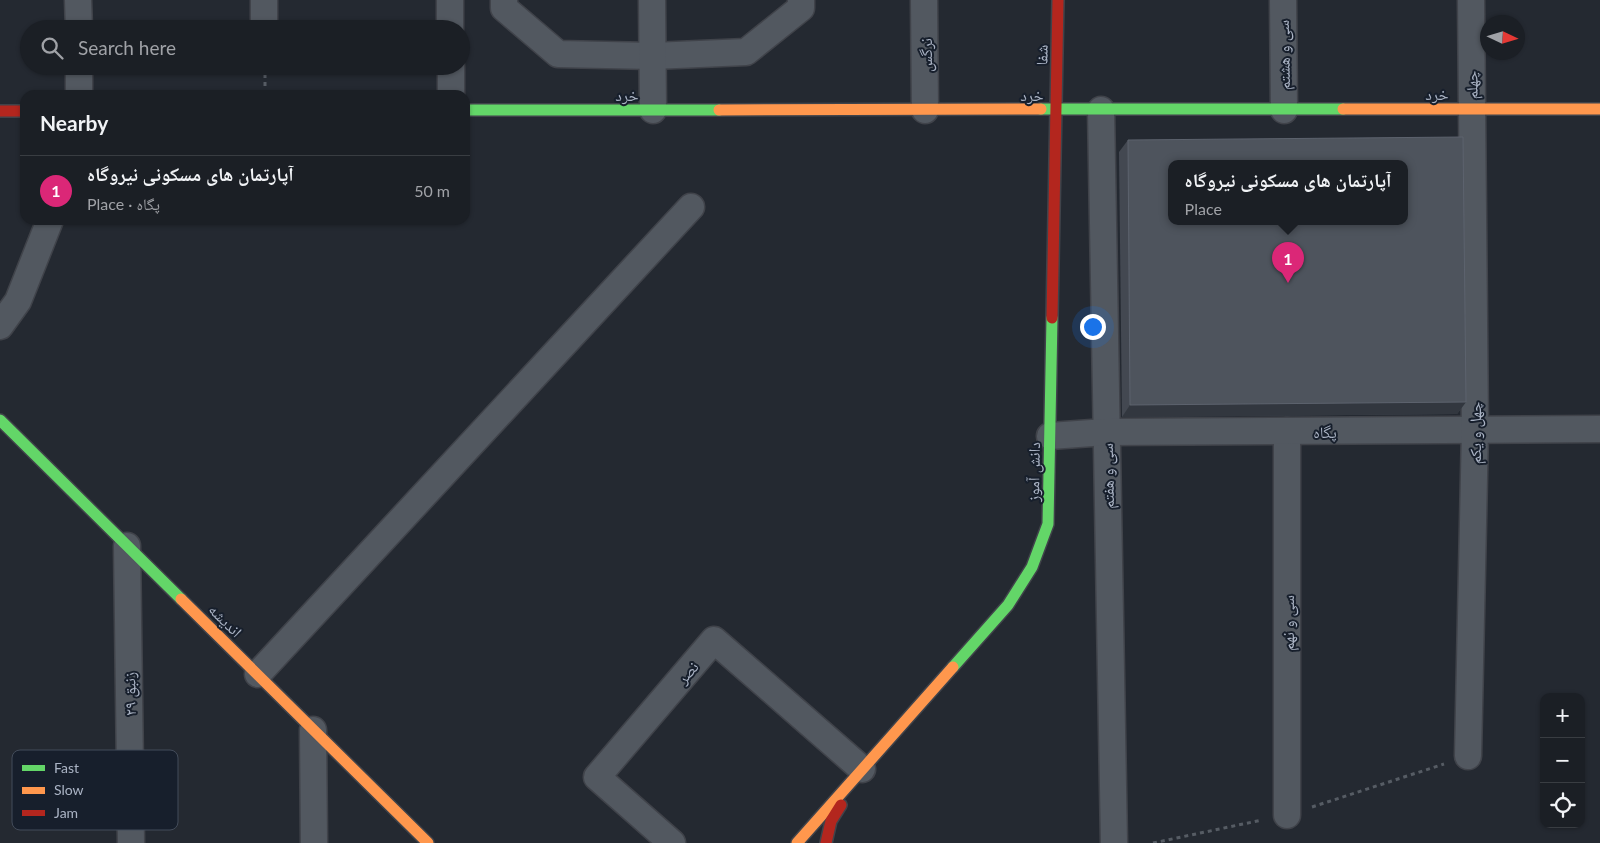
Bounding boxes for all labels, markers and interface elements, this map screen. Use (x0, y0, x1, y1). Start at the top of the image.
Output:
north arrow (1480, 15, 1525, 60)
search box (20, 20, 470, 75)
street label: سی و هشتم (1273, 20, 1295, 90)
icon: search (38, 34, 66, 62)
text: Search here (78, 36, 176, 59)
street label: نرگس (916, 38, 937, 72)
street label: شفا (1031, 44, 1051, 66)
street label: چهلم (1461, 70, 1483, 99)
street label: خرد (1425, 84, 1449, 104)
street label: خرد (615, 85, 639, 105)
street label: خرد (1020, 85, 1044, 105)
text: Nearby (40, 110, 108, 135)
popup (1168, 160, 1408, 225)
text: آپارتمان های مسکونی نیروگاه (87, 162, 294, 185)
text: آپارتمان های مسکونی نیروگاه (1185, 168, 1391, 191)
text: 1 (51, 181, 61, 200)
text: 50 m (414, 181, 450, 200)
text: Place · پگاه (87, 194, 160, 213)
text: Place (1185, 199, 1222, 218)
pin: 1 (1272, 242, 1304, 283)
your location (1080, 314, 1106, 340)
street label: چهل و یکم (1465, 402, 1486, 464)
street label: پگاه (1313, 422, 1337, 442)
street label: دانش آموز (1023, 442, 1045, 503)
street label: سی و هفتم (1097, 443, 1119, 509)
street label: سی و نهم (1278, 595, 1299, 651)
street label: اندیشه (205, 599, 247, 641)
street label: نصر (672, 657, 703, 688)
street label: زنبق ۲۹ (119, 672, 141, 716)
map controls (1540, 693, 1585, 828)
button: + (1540, 693, 1585, 738)
button: − (1540, 738, 1585, 783)
legend (12, 750, 178, 830)
text: Fast (54, 759, 79, 776)
text: Slow (54, 781, 84, 798)
button: locate (1540, 783, 1585, 828)
text: Jam (54, 804, 78, 821)

